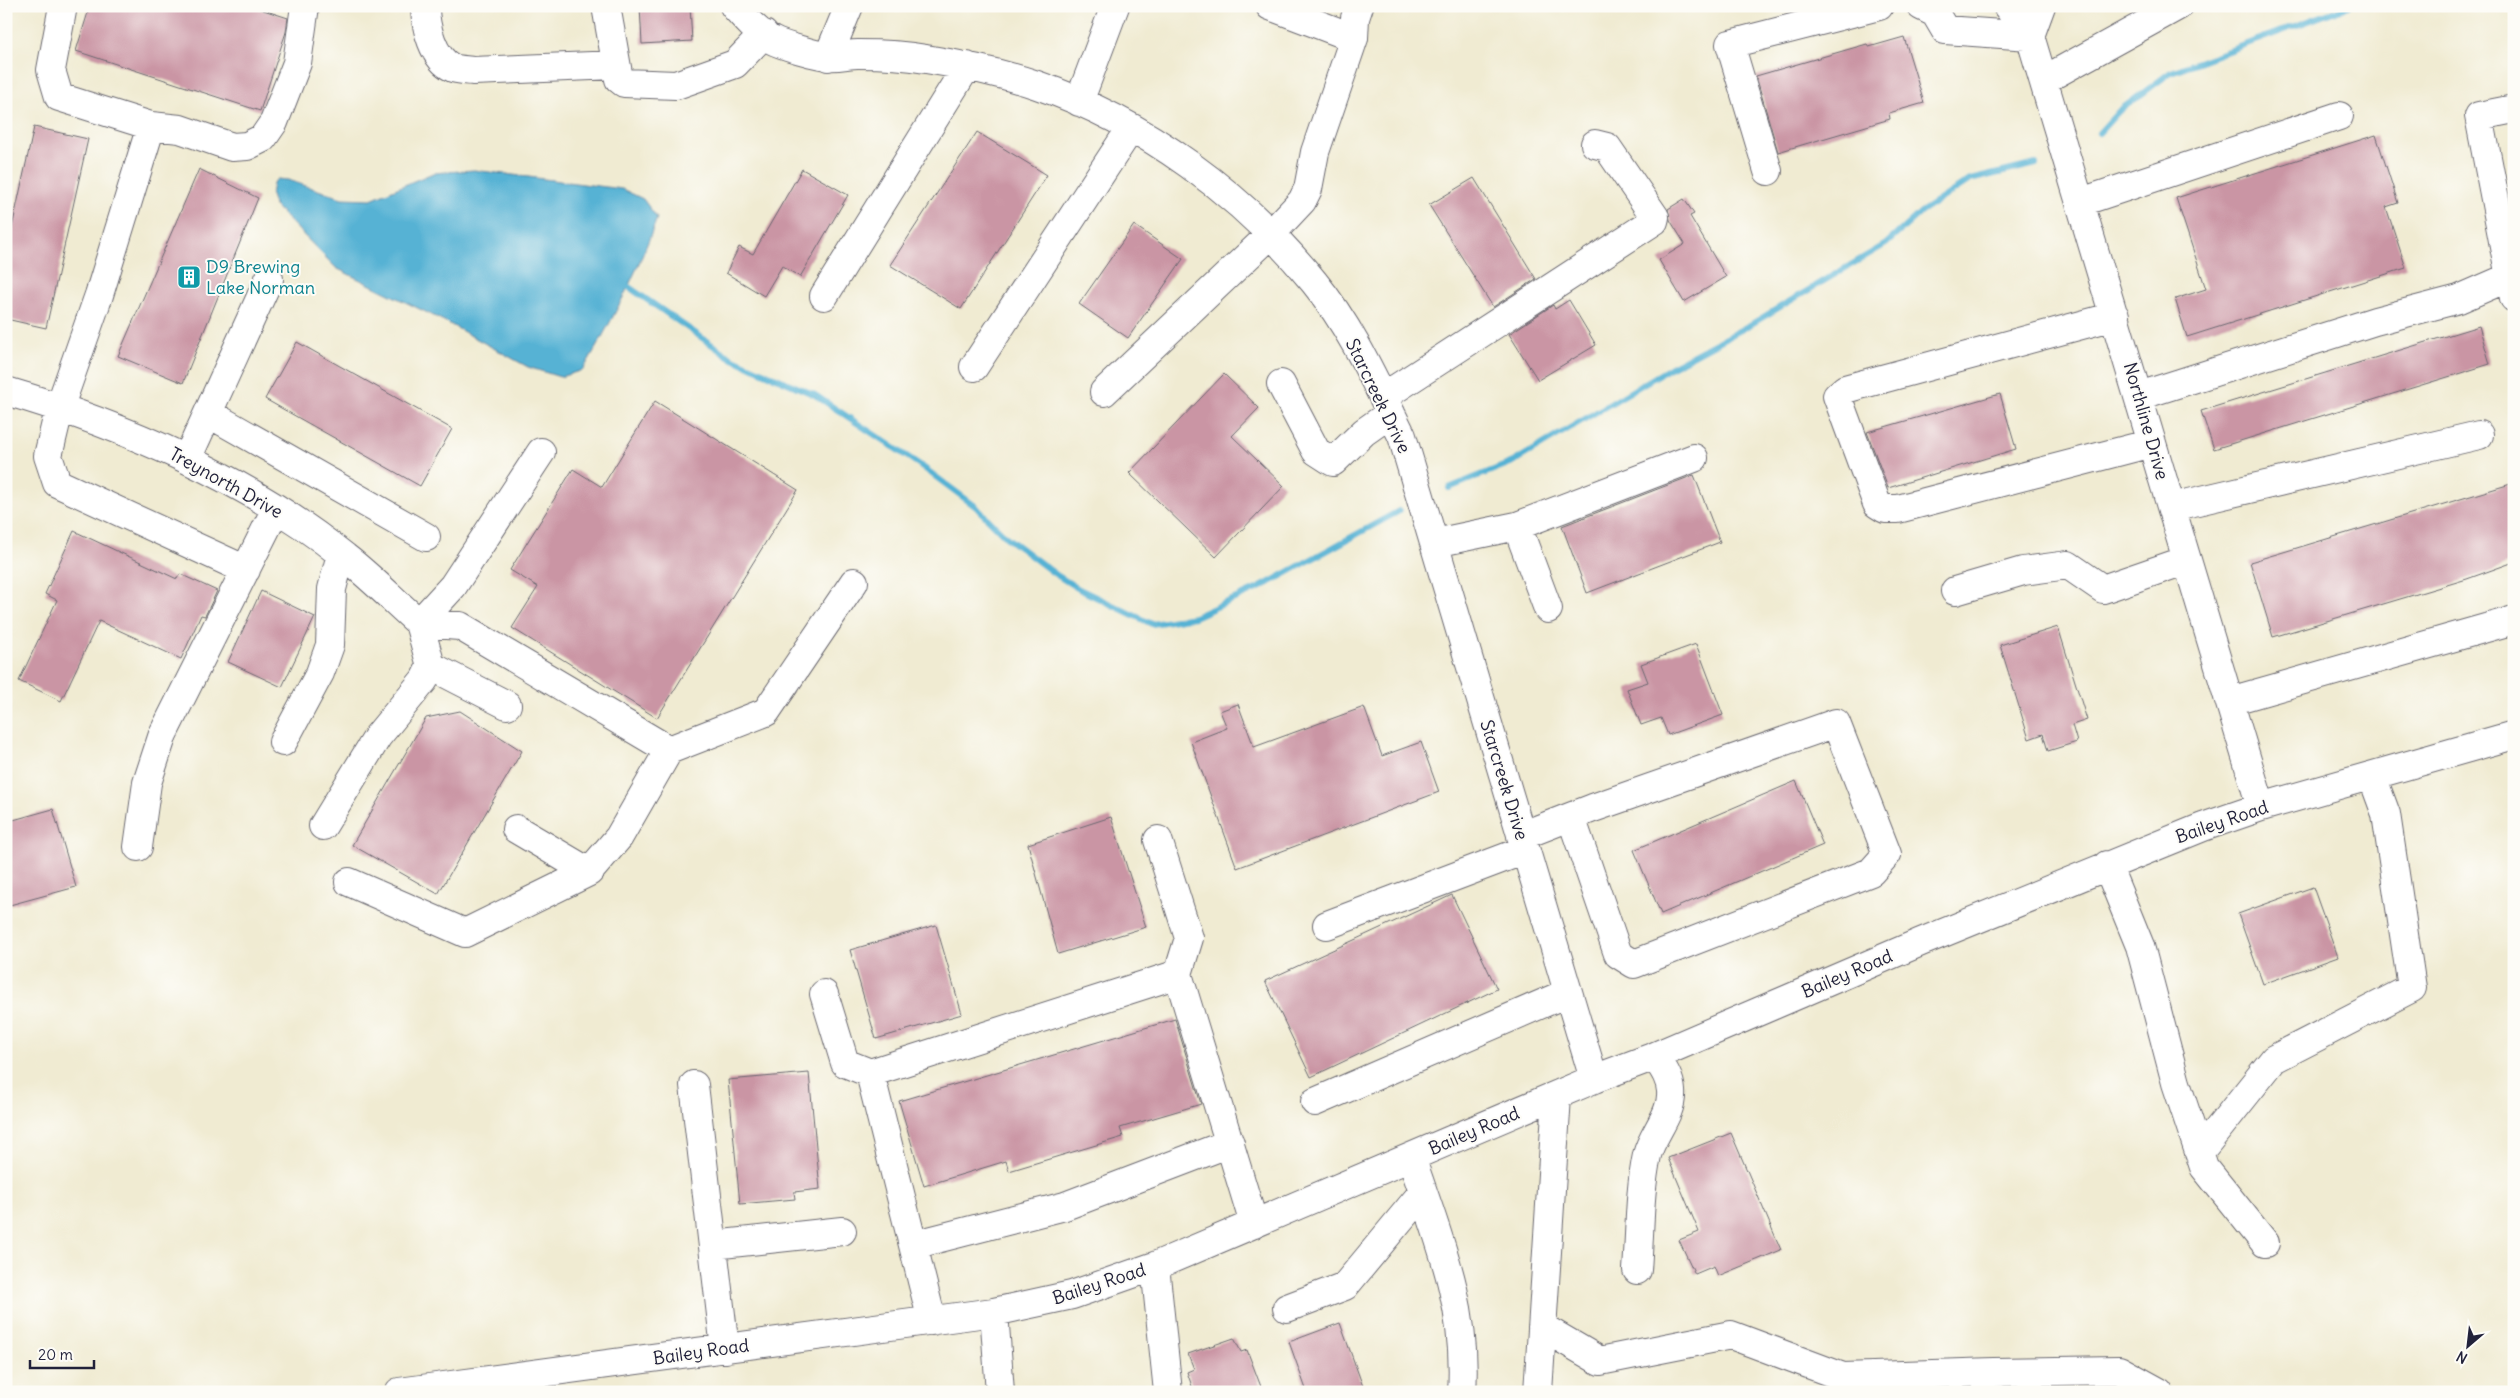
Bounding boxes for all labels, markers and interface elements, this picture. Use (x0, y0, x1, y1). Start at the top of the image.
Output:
place label: D9 Brewing Lake Norman (206, 255, 315, 299)
building icon: D9 Brewing Lake Norman (176, 264, 202, 290)
street label: Starcreek Drive (1341, 335, 1416, 457)
street label: Northline Drive (2119, 359, 2174, 482)
street label: Treynorth Drive (166, 442, 287, 523)
street label: Starcreek Drive (1475, 717, 1534, 843)
street label: Bailey Road (2172, 795, 2272, 848)
street label: Bailey Road (1798, 944, 1896, 1003)
street label: Bailey Road (1425, 1101, 1523, 1160)
street label: Bailey Road (1049, 1258, 1149, 1309)
north arrow (2442, 1320, 2492, 1370)
street label: Bailey Road (652, 1333, 751, 1370)
scale bar (30, 1338, 94, 1370)
text: 20 m (38, 1345, 73, 1364)
text: N (2453, 1347, 2470, 1368)

